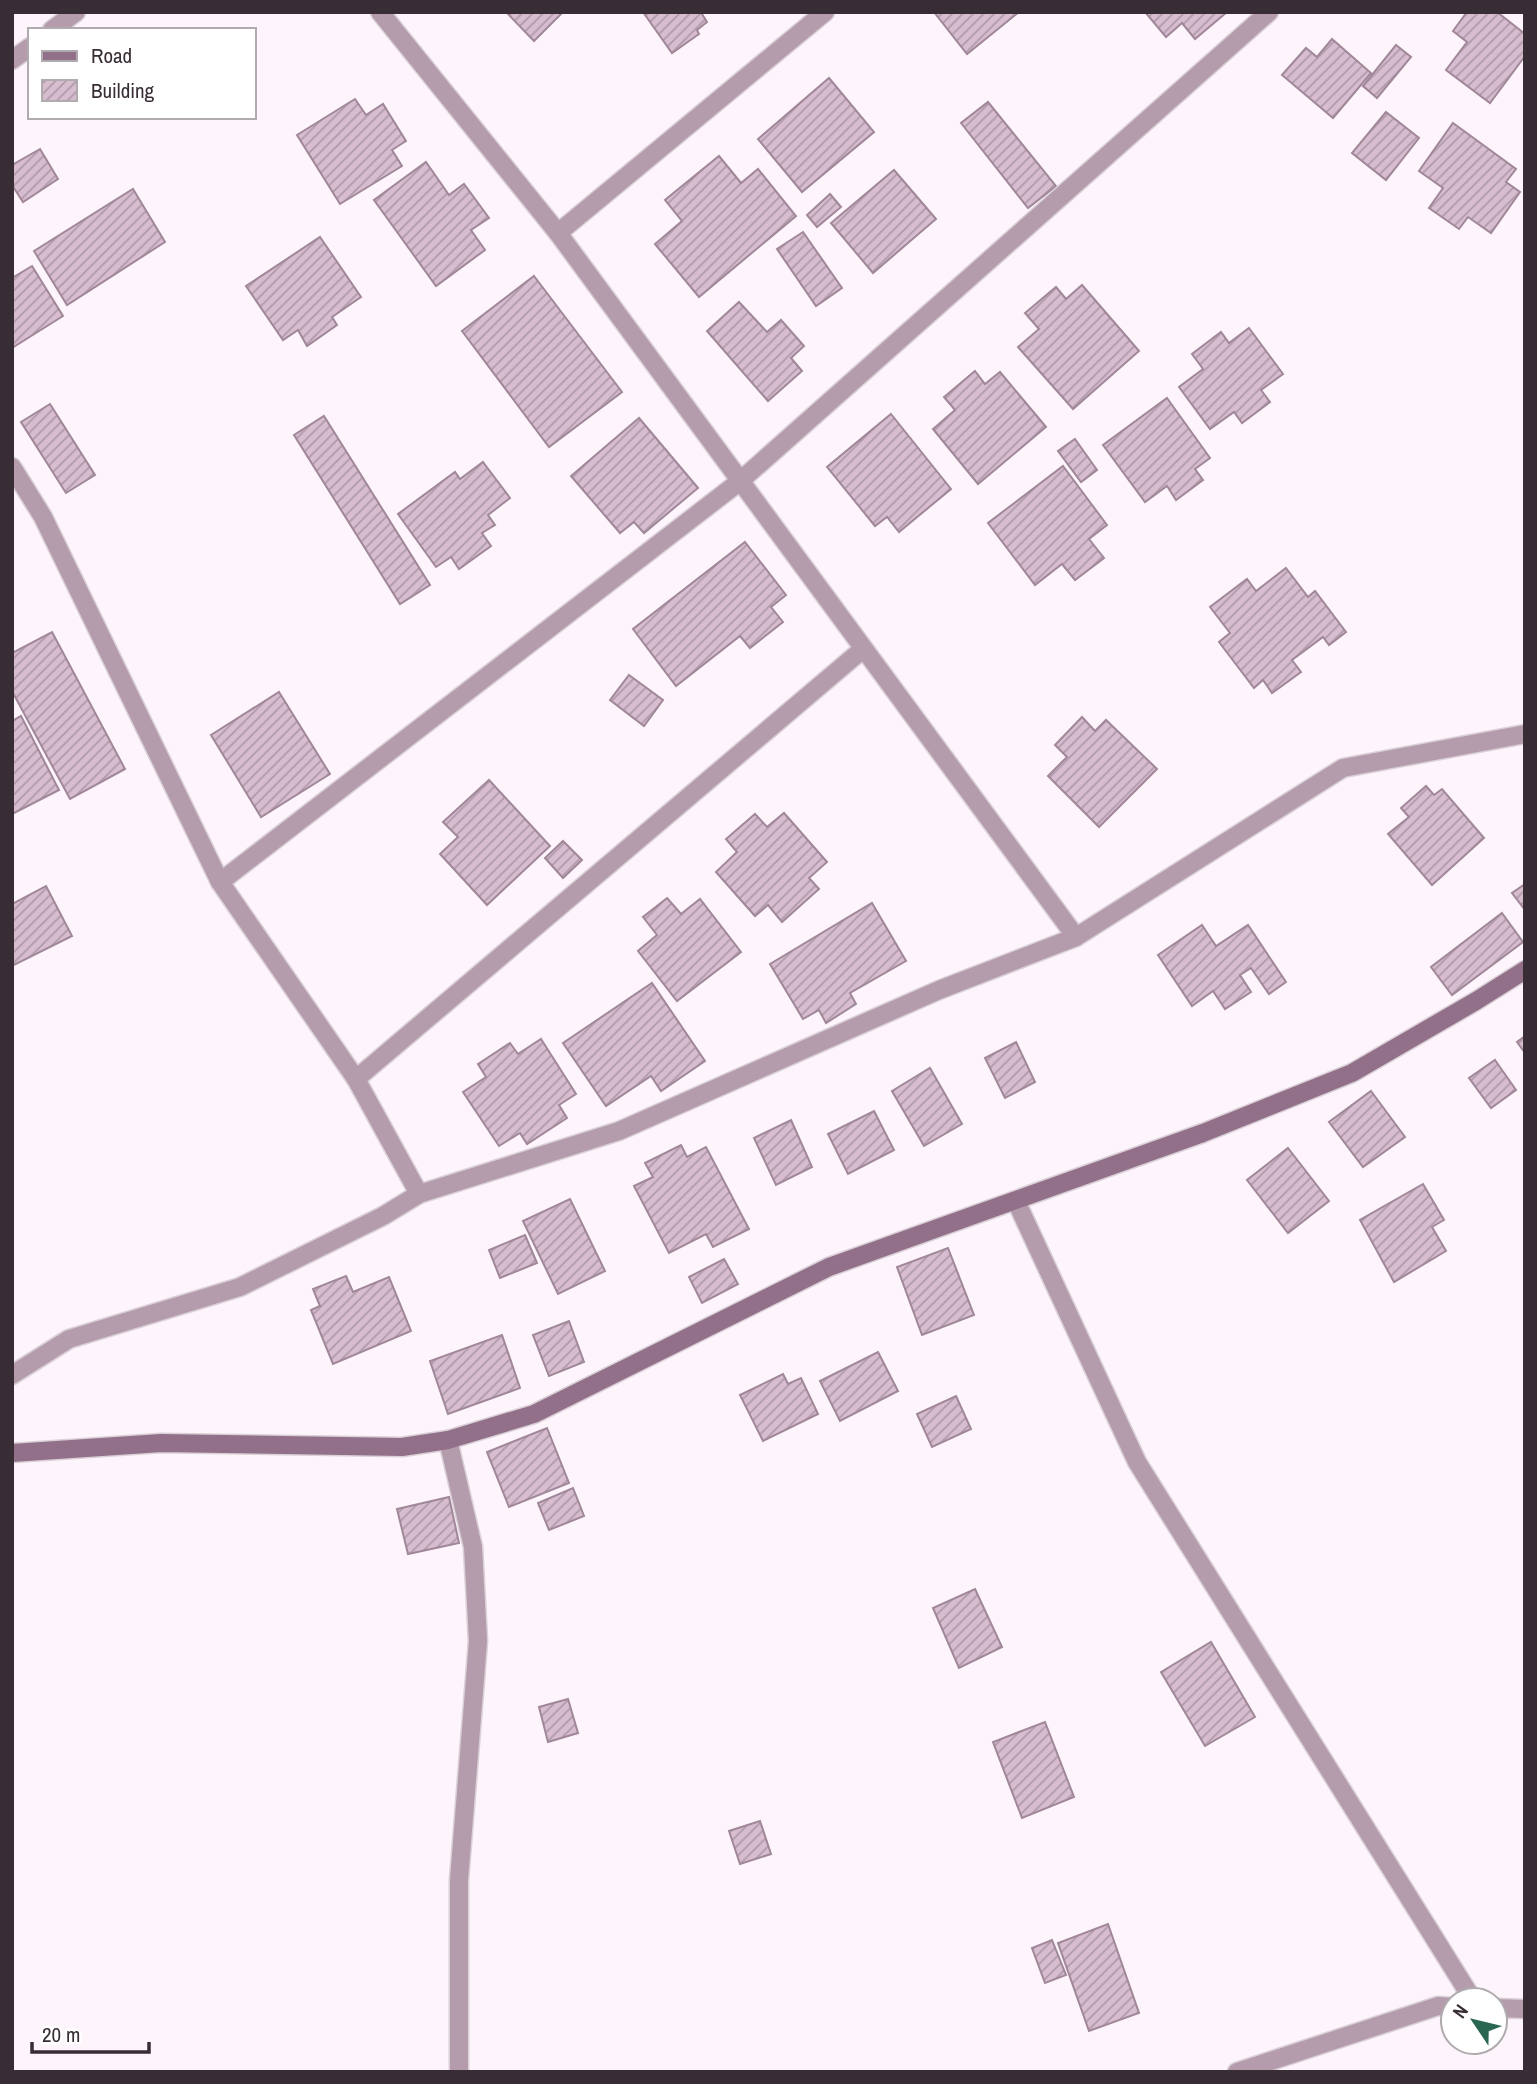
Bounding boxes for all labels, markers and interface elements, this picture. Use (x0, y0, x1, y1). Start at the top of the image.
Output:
legend (28, 28, 256, 119)
text: Road (91, 41, 132, 70)
text: Building (91, 76, 155, 105)
north arrow (1439, 1986, 1509, 2056)
text: N (1446, 1999, 1474, 2023)
scale bar (32, 2010, 149, 2054)
text: 20 m (42, 2020, 80, 2049)

